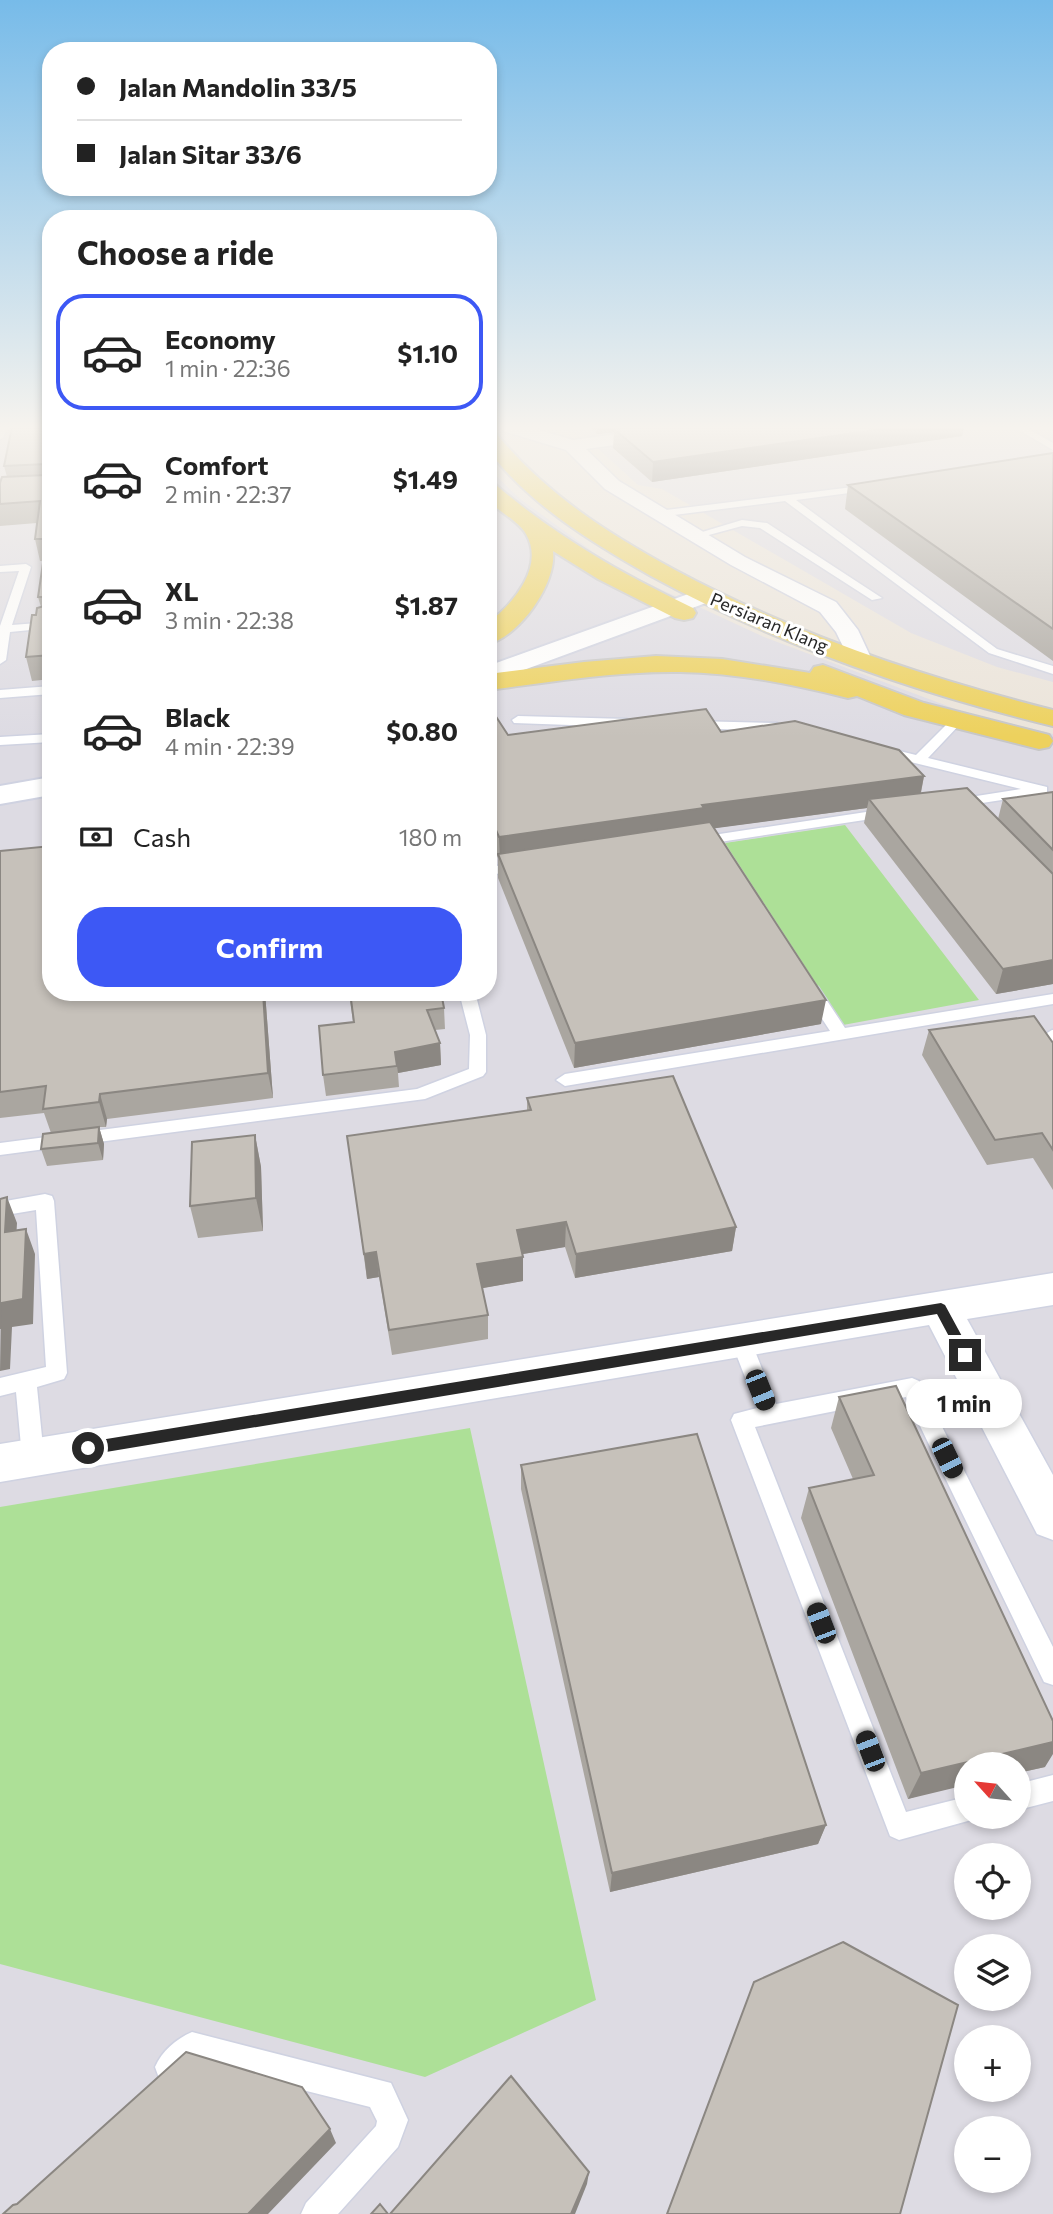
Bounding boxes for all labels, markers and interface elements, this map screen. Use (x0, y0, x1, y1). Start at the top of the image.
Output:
text: Jalan Mandolin 33/5 (119, 71, 357, 102)
text: Jalan Sitar 33/6 (119, 138, 302, 169)
text: Choose a ride (77, 232, 274, 272)
icon: car (81, 321, 144, 384)
text: Economy (165, 323, 276, 354)
text: $1.10 (397, 337, 458, 368)
text: 1 min · 22:36 (165, 354, 291, 382)
icon: car (81, 447, 144, 510)
text: Comfort (165, 449, 268, 480)
text: $1.49 (393, 463, 458, 494)
text: 2 min · 22:37 (165, 480, 292, 508)
icon: car (81, 573, 144, 636)
text: XL (165, 575, 199, 606)
street label: Persiaran Klang (707, 587, 832, 657)
text: $1.87 (395, 589, 458, 620)
text: 3 min · 22:38 (165, 606, 294, 634)
icon: car (81, 699, 144, 762)
text: Black (165, 701, 231, 732)
text: $0.80 (386, 715, 458, 746)
text: 4 min · 22:39 (165, 732, 295, 760)
icon: cash (77, 818, 115, 856)
text: Cash (133, 821, 191, 852)
text: 180 m (399, 823, 462, 851)
button: Confirm (77, 907, 462, 987)
route end (949, 1339, 981, 1371)
car (743, 1367, 778, 1413)
callout: 1 min (907, 1380, 1023, 1428)
text: 1 min (937, 1389, 991, 1417)
route start (72, 1432, 104, 1464)
car (929, 1435, 966, 1481)
car (804, 1600, 839, 1646)
car (853, 1728, 888, 1774)
north arrow (954, 1752, 1031, 1829)
map controls (954, 1752, 1031, 2193)
button: locate (954, 1843, 1031, 1920)
button: layers (954, 1934, 1031, 2011)
button: + (954, 2025, 1031, 2102)
button: − (954, 2116, 1031, 2193)

